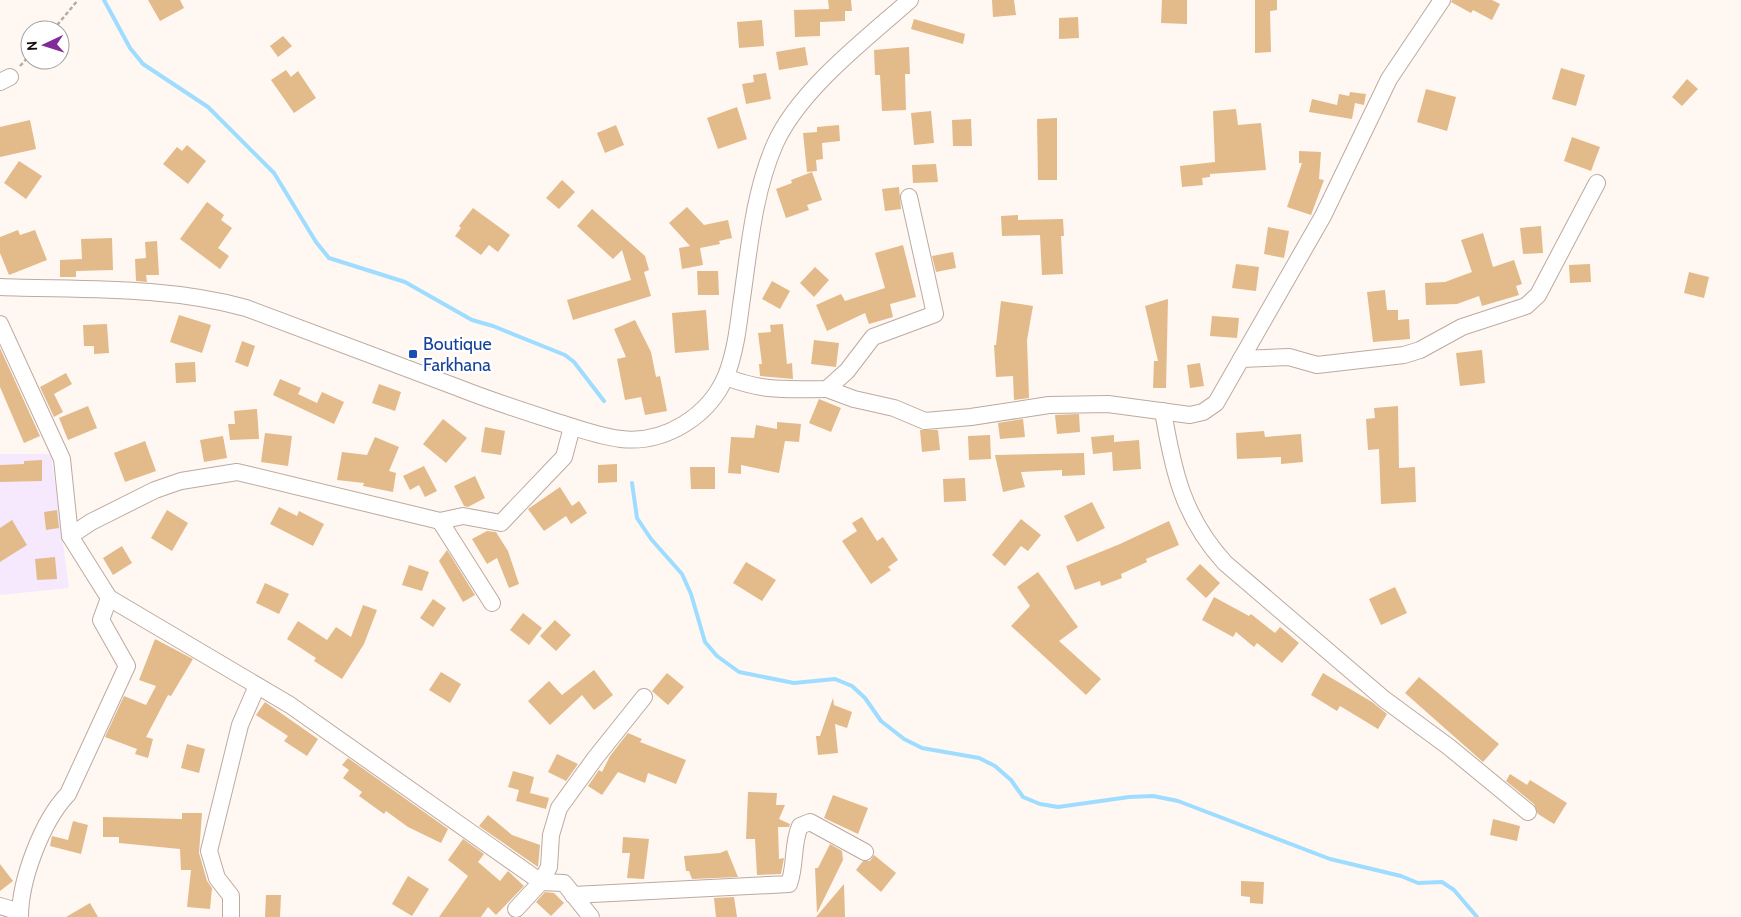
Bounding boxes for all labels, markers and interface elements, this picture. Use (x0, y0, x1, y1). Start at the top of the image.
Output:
north arrow (20, 20, 70, 70)
text: N (23, 40, 41, 51)
place label: Boutique Farkhana (423, 333, 492, 376)
marker: Boutique Farkhana (407, 348, 419, 360)

